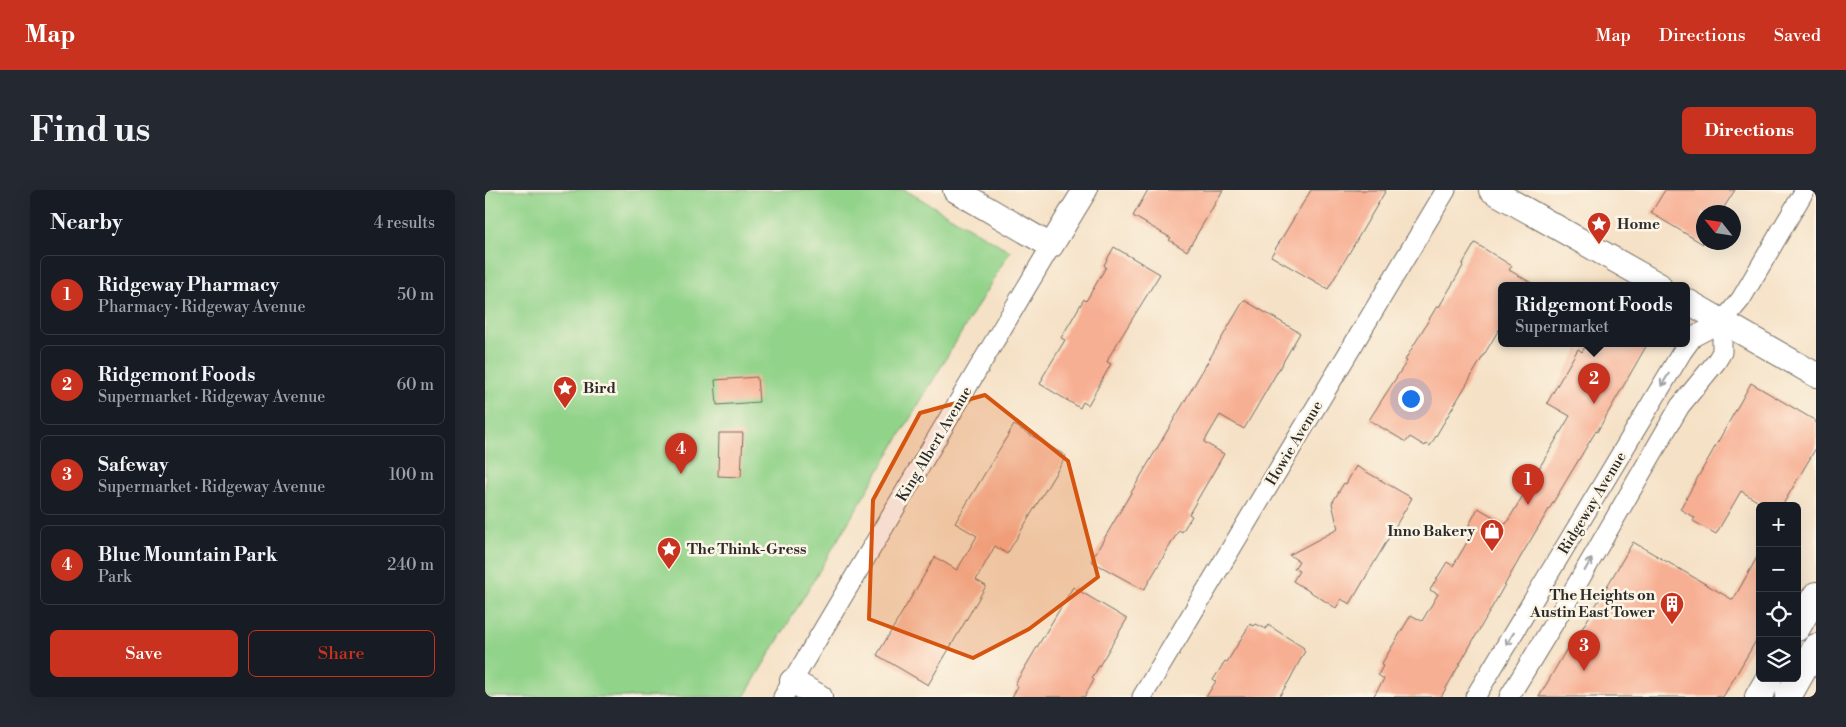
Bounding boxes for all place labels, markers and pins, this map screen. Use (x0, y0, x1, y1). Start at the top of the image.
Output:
place icon: Home (1586, 211, 1612, 245)
place label: Home (1617, 215, 1660, 234)
pin: 2 (1578, 363, 1610, 404)
place icon: Bird (552, 375, 578, 409)
place label: Bird (583, 379, 617, 398)
pin: 4 (665, 433, 697, 474)
pin: 1 (1512, 464, 1544, 505)
shop icon: Inno Bakery (1479, 518, 1505, 552)
place label: Inno Bakery (1388, 522, 1475, 541)
place icon: The Think-Gress (656, 536, 682, 570)
place label: The Think-Gress (687, 540, 806, 559)
place label: The Heights on Austin East Tower (1529, 586, 1656, 622)
building icon: The Heights on Austin East Tower (1659, 591, 1685, 625)
pin: 3 (1568, 630, 1600, 671)

